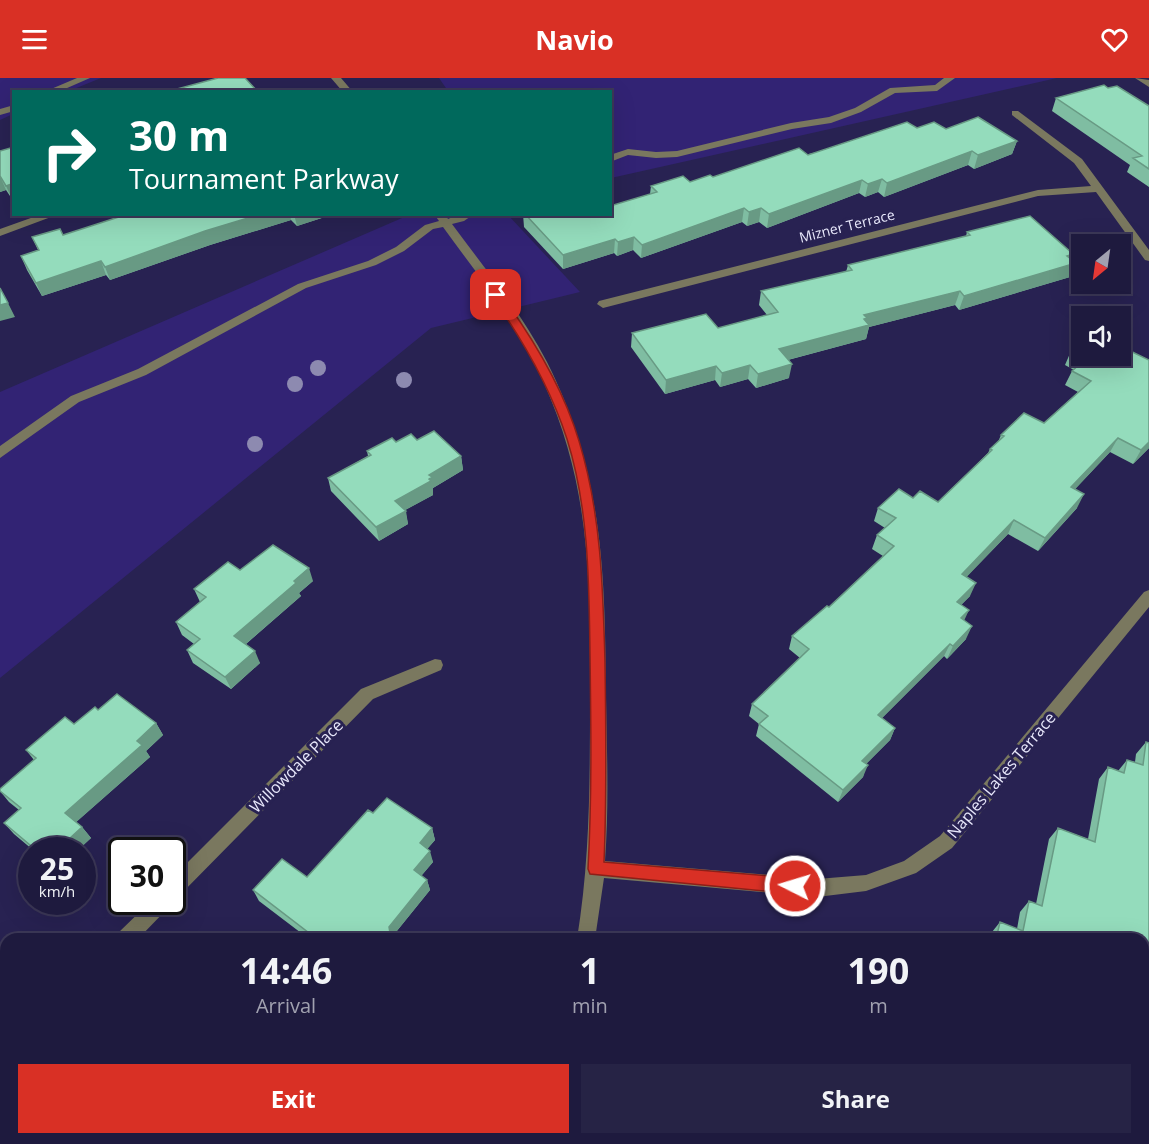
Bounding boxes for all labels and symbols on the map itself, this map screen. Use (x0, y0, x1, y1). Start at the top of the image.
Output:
street label: Mizner Terrace (797, 204, 897, 247)
north arrow (1071, 234, 1131, 294)
pin (470, 269, 521, 320)
street label: Naples Lakes Terrace (942, 707, 1060, 843)
street label: Willowdale Place (244, 714, 348, 818)
speed limit sign: 30 (108, 837, 186, 915)
position arrow (763, 854, 827, 918)

